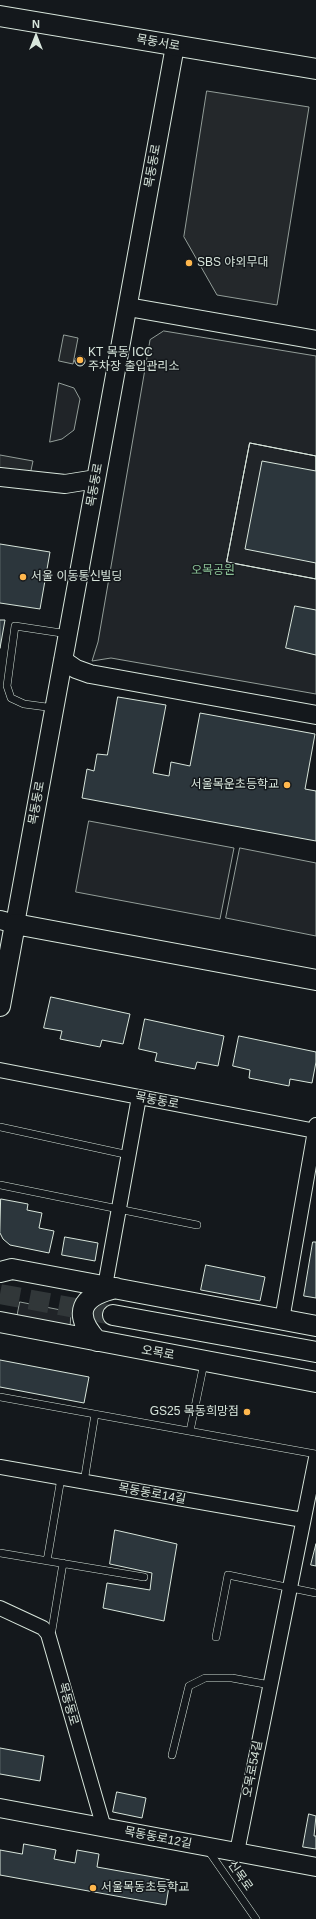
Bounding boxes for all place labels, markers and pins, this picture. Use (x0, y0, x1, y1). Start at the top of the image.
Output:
place label: SBS 야외무대 (197, 256, 269, 270)
marker: SBS 야외무대 (184, 258, 194, 268)
place label: KT 목동 ICC 주차장 출입관리소 (88, 346, 180, 374)
marker: KT 목동 ICC 주차장 출입관리소 (75, 355, 85, 365)
place label: 서울 이동통신빌딩 (31, 570, 123, 584)
marker: 서울 이동통신빌딩 (18, 572, 28, 582)
place label: 서울목운초등학교 (191, 778, 279, 792)
marker: 서울목운초등학교 (282, 780, 292, 790)
place label: GS25 목동희망점 (150, 1405, 239, 1419)
marker: GS25 목동희망점 (242, 1407, 252, 1417)
place label: 서울목동초등학교 (101, 1881, 189, 1895)
marker: 서울목동초등학교 (88, 1883, 98, 1893)

